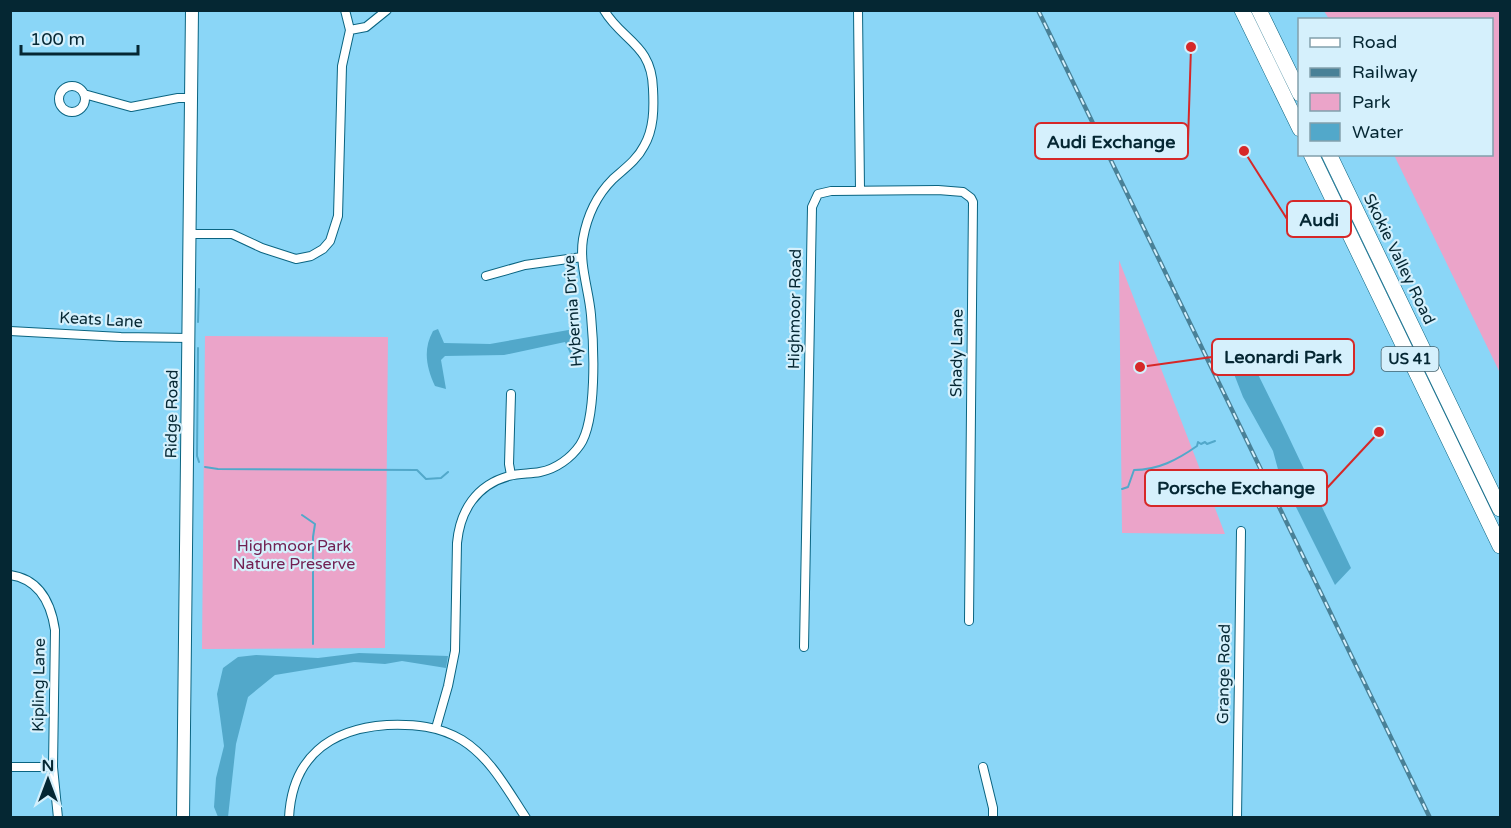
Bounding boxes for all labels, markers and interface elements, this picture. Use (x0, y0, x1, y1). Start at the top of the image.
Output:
scale bar (21, 18, 138, 56)
legend (1298, 18, 1493, 156)
text: 100 m (30, 28, 85, 50)
text: Road (1352, 31, 1397, 53)
text: Railway (1352, 61, 1418, 83)
text: Park (1352, 91, 1391, 113)
text: Water (1352, 121, 1403, 143)
callout: Audi Exchange (1035, 123, 1188, 159)
text: Audi Exchange (1047, 131, 1175, 153)
street label: Skokie Valley Road (1359, 190, 1439, 328)
callout: Audi (1287, 201, 1351, 237)
text: Audi (1299, 209, 1339, 231)
street label: Highmoor Road (784, 249, 806, 369)
street label: Hybernia Drive (559, 254, 587, 368)
street label: Keats Lane (59, 308, 143, 332)
street label: Shady Lane (946, 309, 968, 397)
callout: Leonardi Park (1212, 339, 1354, 375)
text: Leonardi Park (1224, 346, 1342, 368)
road number: US 41 (1382, 347, 1438, 371)
street label: Ridge Road (161, 369, 183, 459)
callout: Porsche Exchange (1145, 470, 1327, 506)
text: Porsche Exchange (1157, 477, 1315, 499)
park label: Highmoor Park Nature Preserve (233, 536, 355, 574)
street label: Grange Road (1213, 624, 1235, 724)
street label: Kipling Lane (28, 638, 50, 732)
north arrow (18, 750, 78, 810)
text: N (42, 756, 54, 776)

